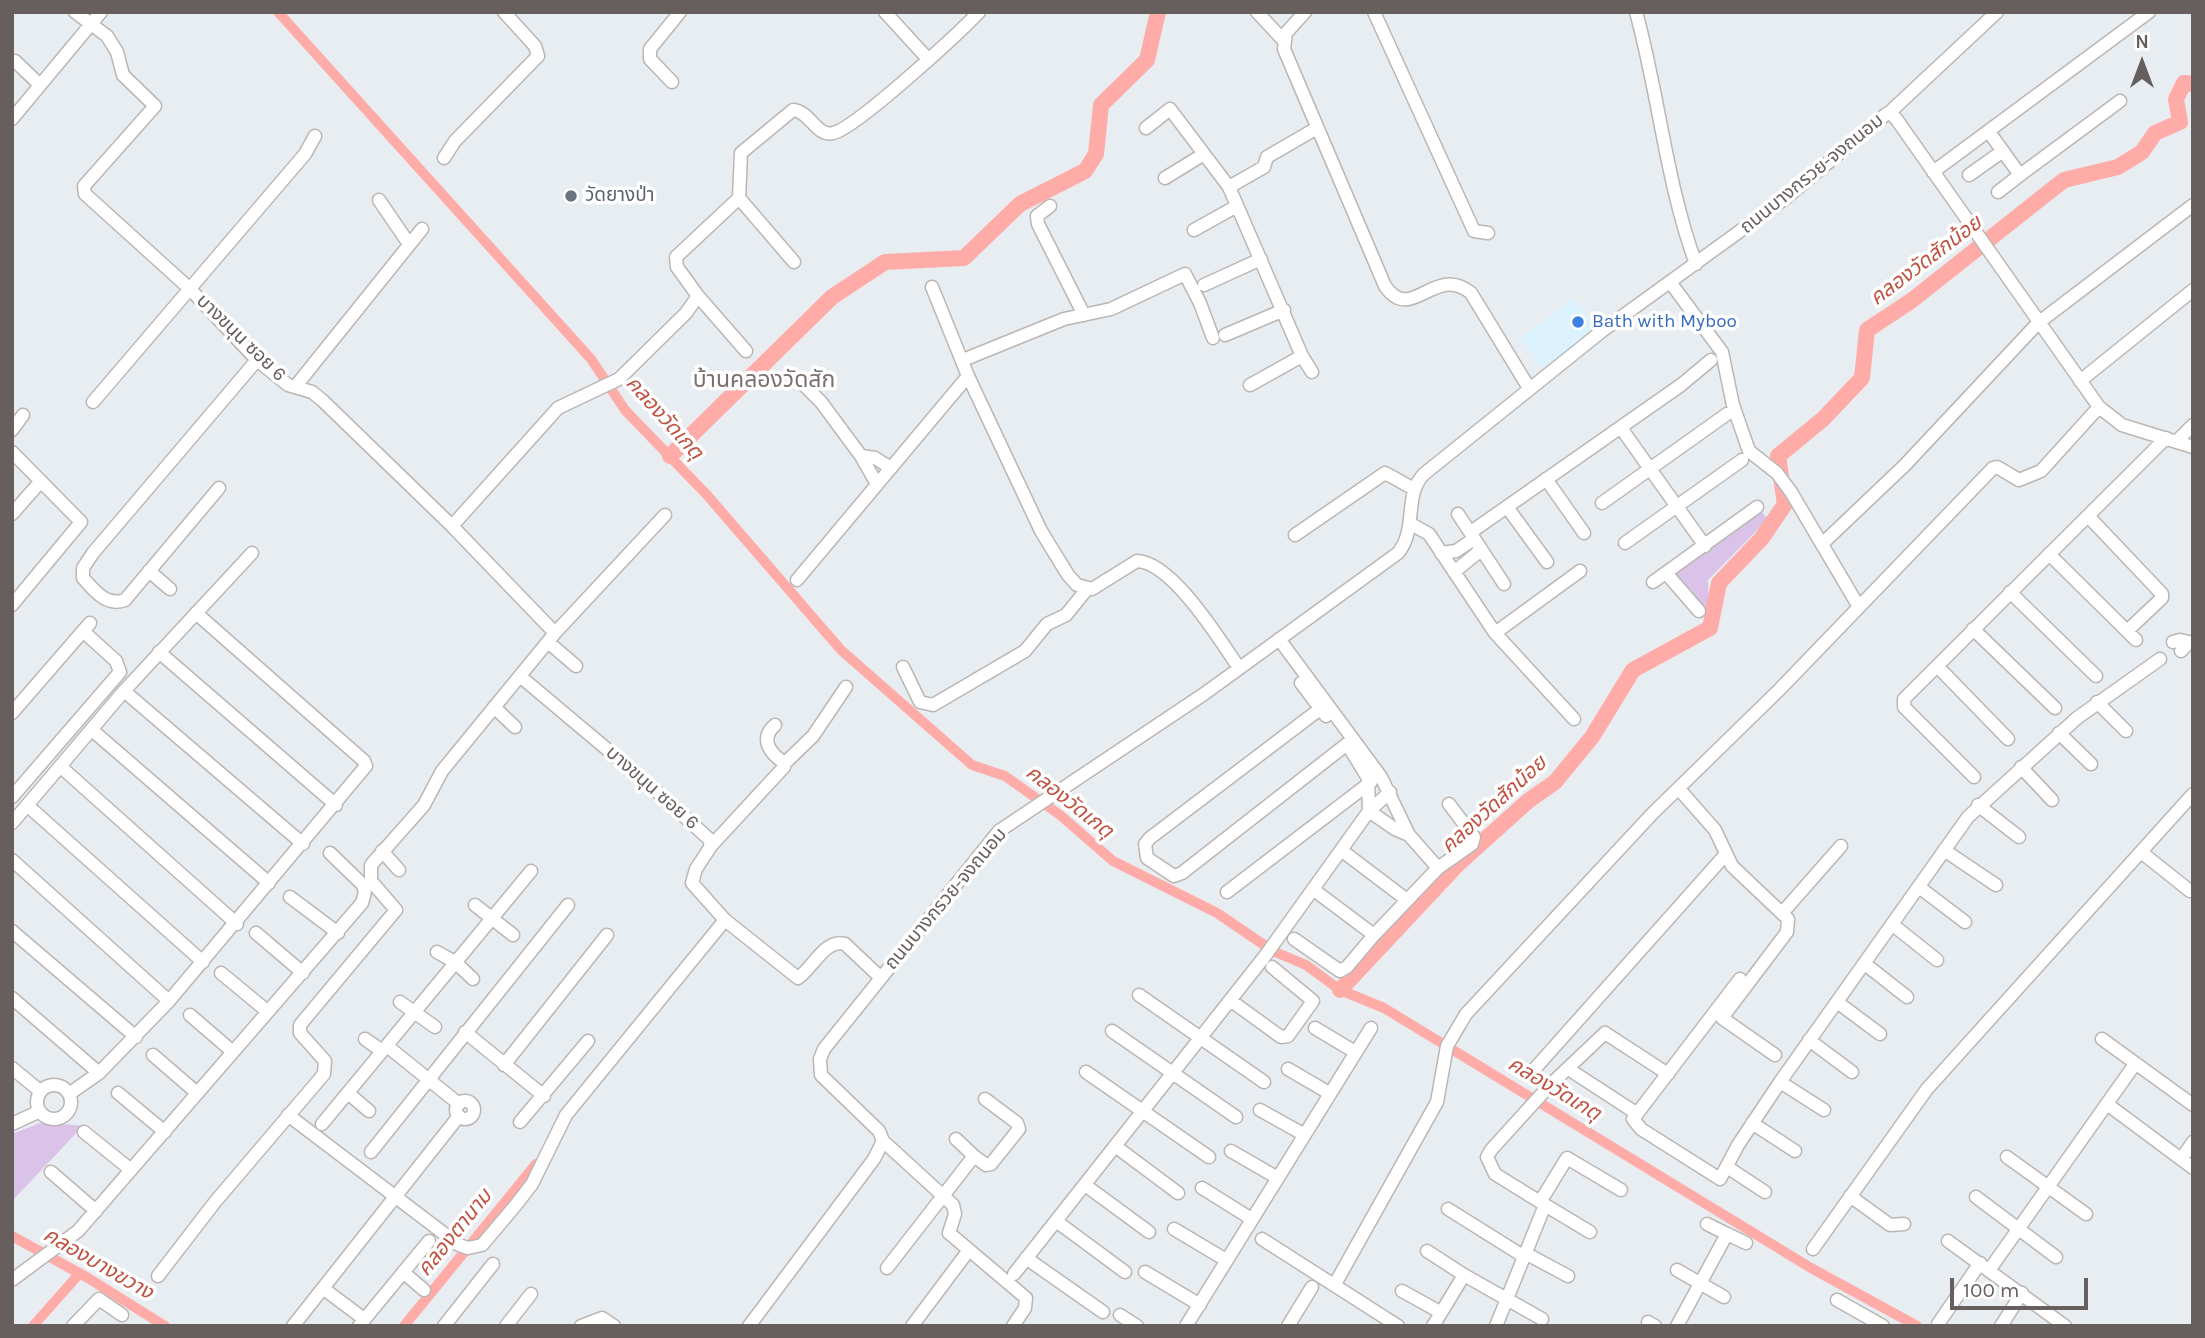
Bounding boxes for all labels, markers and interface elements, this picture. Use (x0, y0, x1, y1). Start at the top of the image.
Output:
north arrow (2107, 28, 2177, 98)
text: N (2135, 31, 2149, 53)
street label: ถนนบางกรวย-จงถนอม (1736, 109, 1888, 239)
place label: วัดยางป่า (585, 185, 654, 207)
marker: วัดยางป่า (563, 188, 579, 204)
water label: คลองวัดสักน้อย (1865, 211, 1987, 311)
street label: บางขนุน ซอย 6 (191, 290, 291, 386)
place label: Bath with Myboo (1592, 311, 1737, 333)
marker: Bath with Myboo (1570, 314, 1586, 330)
district label: บ้านคลองวัดสัก (693, 366, 835, 394)
water label: คลองวัดเกตุ (620, 371, 708, 465)
street label: บางขนุน ซอย 6 (601, 741, 703, 835)
water label: คลองวัดสักน้อย (1436, 751, 1552, 859)
water label: คลองวัดเกตุ (1020, 760, 1118, 844)
street label: ถนนบางกรวย-จงถนอม (880, 823, 1012, 975)
water label: คลองวัดเกตุ (1503, 1052, 1605, 1126)
water label: คลองตานาม (412, 1185, 498, 1281)
water label: คลองบางขวาง (39, 1223, 157, 1305)
scale bar (1953, 1264, 2091, 1308)
text: 100 m (1963, 1278, 2020, 1302)

